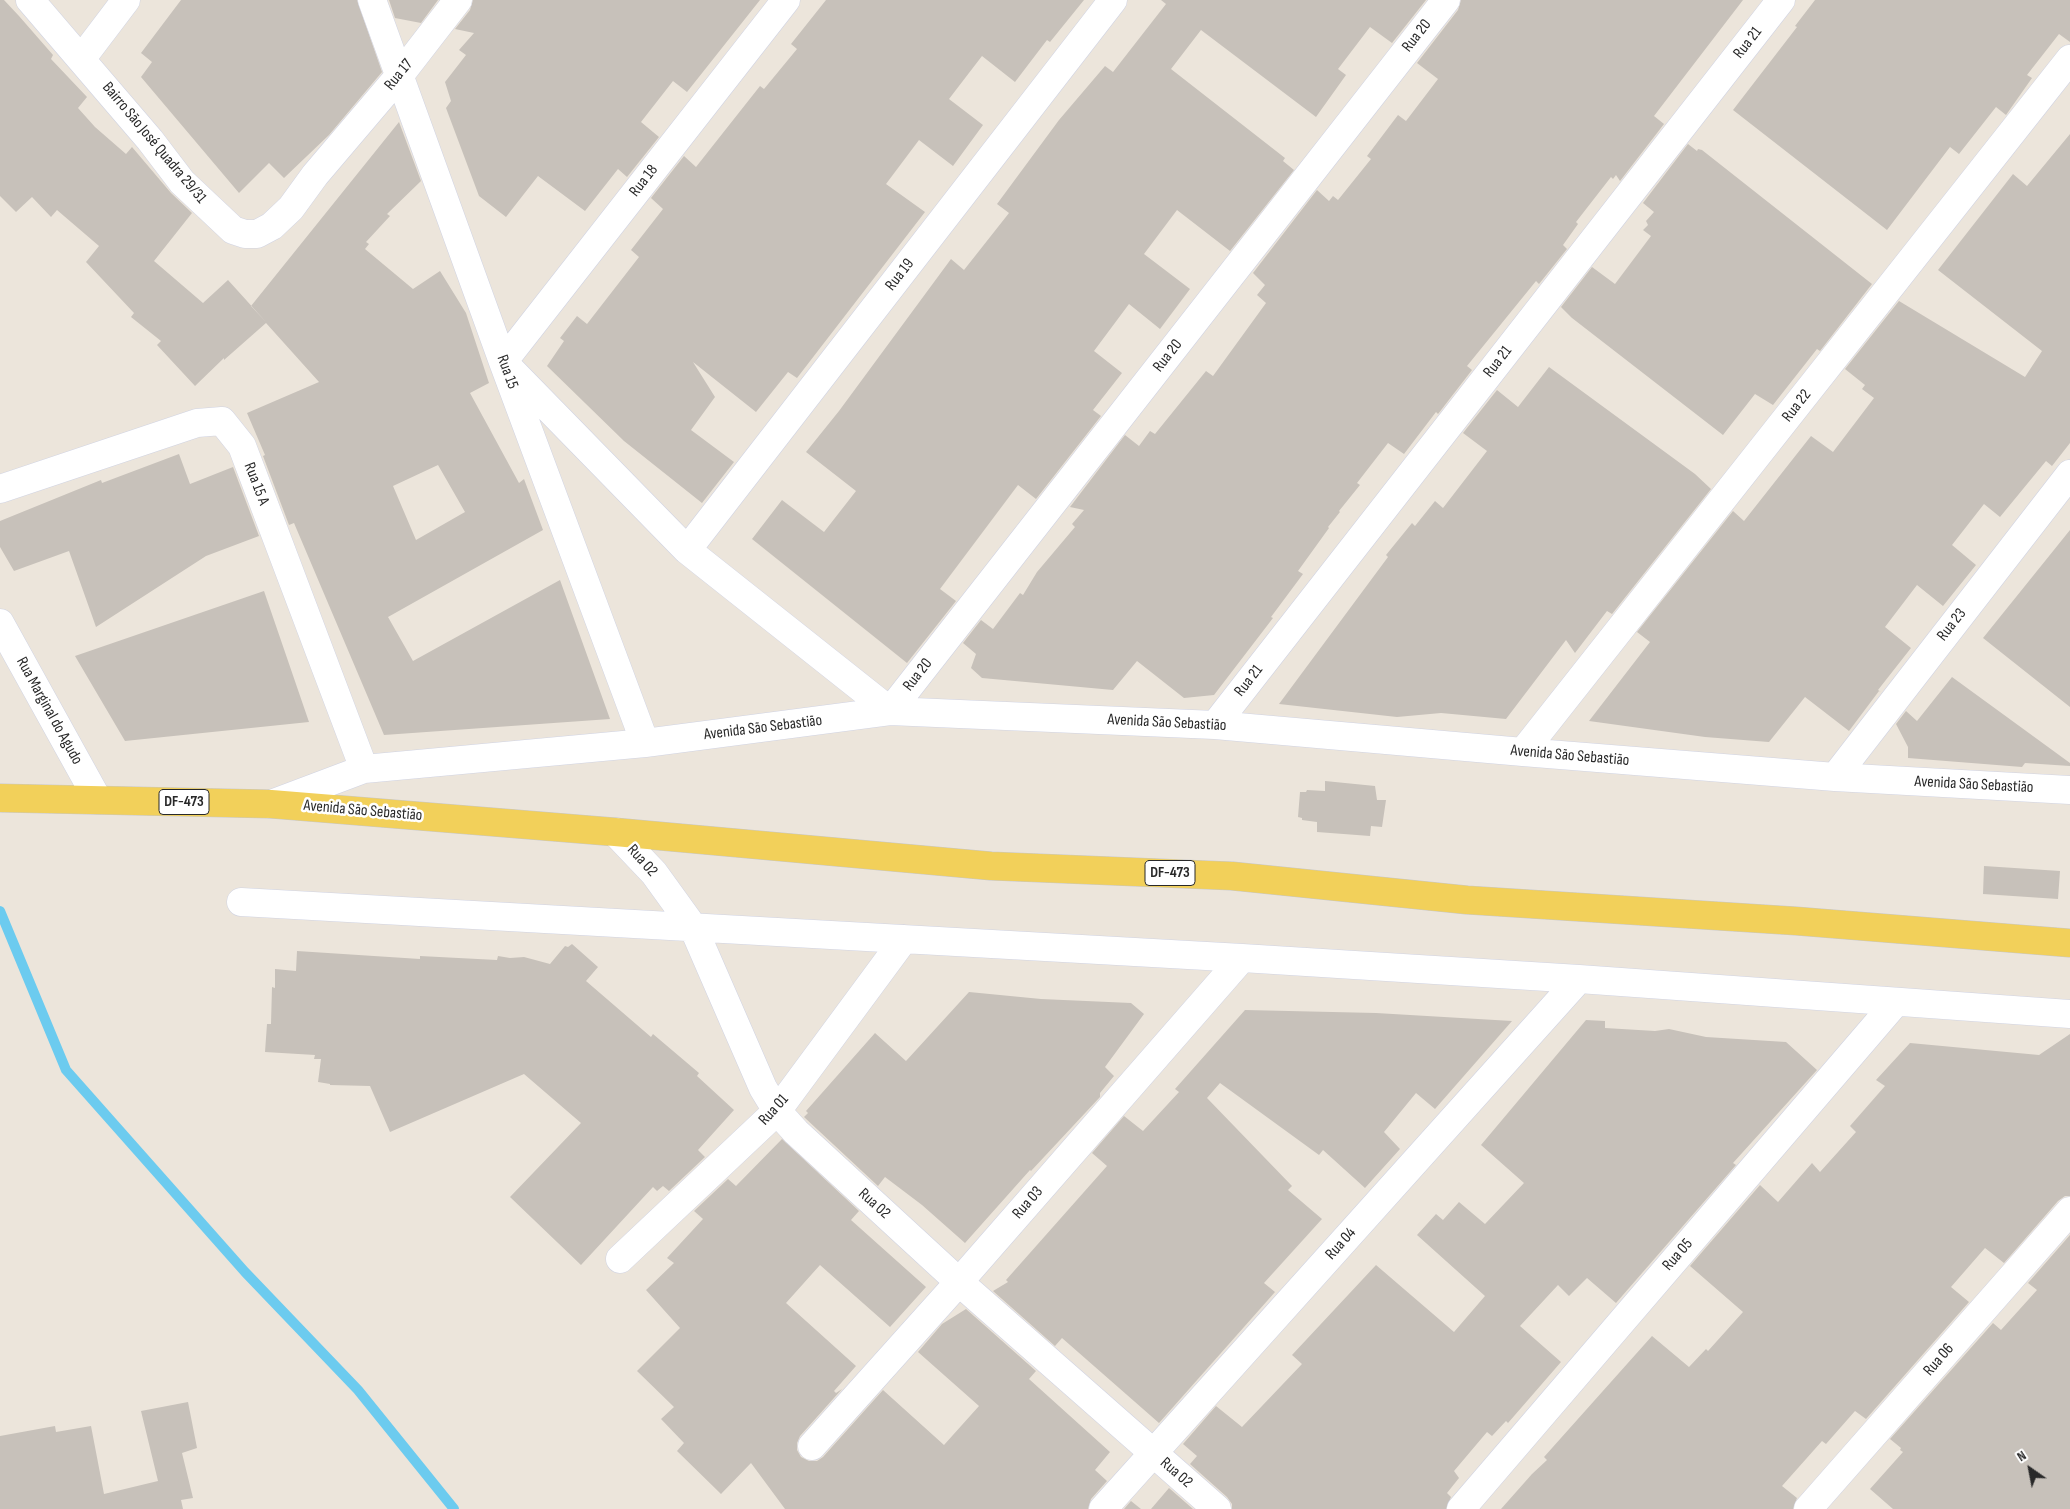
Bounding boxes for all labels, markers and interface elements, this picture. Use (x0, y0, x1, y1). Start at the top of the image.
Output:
street label: Rua 20 (1398, 16, 1436, 56)
street label: Rua 21 (1730, 23, 1766, 63)
street label: Rua 17 (381, 55, 417, 95)
street label: Bairro São José Quadra 29/31 (98, 78, 210, 208)
street label: Rua 18 (626, 161, 662, 201)
street label: Rua 19 (882, 255, 918, 295)
street label: Rua 20 (1149, 336, 1187, 376)
street label: Rua 21 (1480, 342, 1516, 382)
street label: Rua 15 (492, 352, 522, 392)
street label: Rua 22 (1778, 386, 1816, 426)
street label: Rua 15 A (239, 460, 273, 508)
street label: Rua 23 (1933, 605, 1971, 645)
street label: Rua Marginal do Agudo (12, 654, 86, 768)
street label: Rua 20 (899, 655, 937, 695)
street label: Rua 21 (1231, 661, 1267, 701)
street label: Avenida São Sebastião (1107, 710, 1227, 736)
street label: Avenida São Sebastião (703, 711, 823, 745)
street label: Avenida São Sebastião (1510, 741, 1630, 771)
street label: Avenida São Sebastião (1914, 772, 2034, 798)
road number: DF-473 (159, 790, 209, 814)
street label: Avenida São Sebastião (303, 796, 423, 826)
street label: Rua 02 (623, 841, 661, 881)
road number: DF-473 (1145, 860, 1195, 886)
street label: Rua 01 (755, 1090, 793, 1130)
street label: Rua 03 (1009, 1183, 1047, 1223)
street label: Rua 02 (854, 1185, 894, 1223)
street label: Rua 04 (1322, 1224, 1360, 1264)
street label: Rua 05 (1659, 1235, 1697, 1275)
street label: Rua 06 (1920, 1340, 1958, 1380)
north arrow (2005, 1444, 2055, 1494)
text: N (2014, 1447, 2029, 1465)
street label: Rua 02 (1156, 1454, 1196, 1492)

